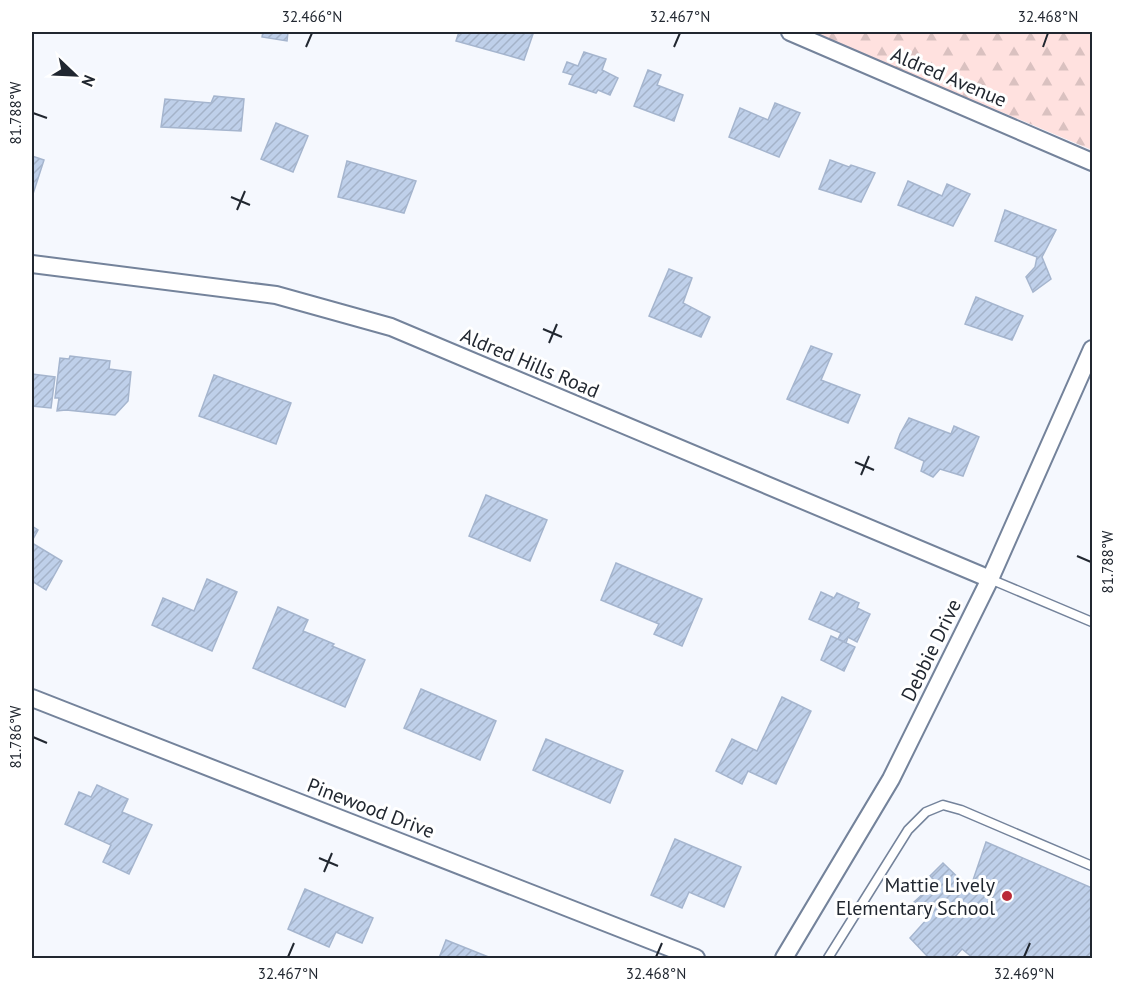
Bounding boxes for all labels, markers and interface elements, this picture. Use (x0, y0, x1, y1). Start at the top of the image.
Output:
text: 32.466°N (282, 7, 342, 26)
text: 32.467°N (650, 7, 710, 26)
text: 32.468°N (1018, 7, 1078, 26)
street label: Aldred Avenue (887, 41, 1011, 113)
north arrow (45, 45, 105, 105)
text: N (78, 72, 100, 90)
text: 81.788°W (6, 81, 25, 144)
street label: Aldred Hills Road (457, 322, 603, 404)
text: 81.788°W (1098, 530, 1117, 593)
street label: Debbie Drive (895, 595, 967, 705)
text: 81.786°W (6, 705, 25, 768)
street label: Pinewood Drive (304, 772, 438, 844)
place label: Mattie Lively Elementary School (836, 872, 996, 921)
marker: Mattie Lively Elementary School (1000, 889, 1014, 903)
text: 32.467°N (258, 964, 318, 983)
text: 32.468°N (626, 964, 686, 983)
text: 32.469°N (994, 964, 1054, 983)

